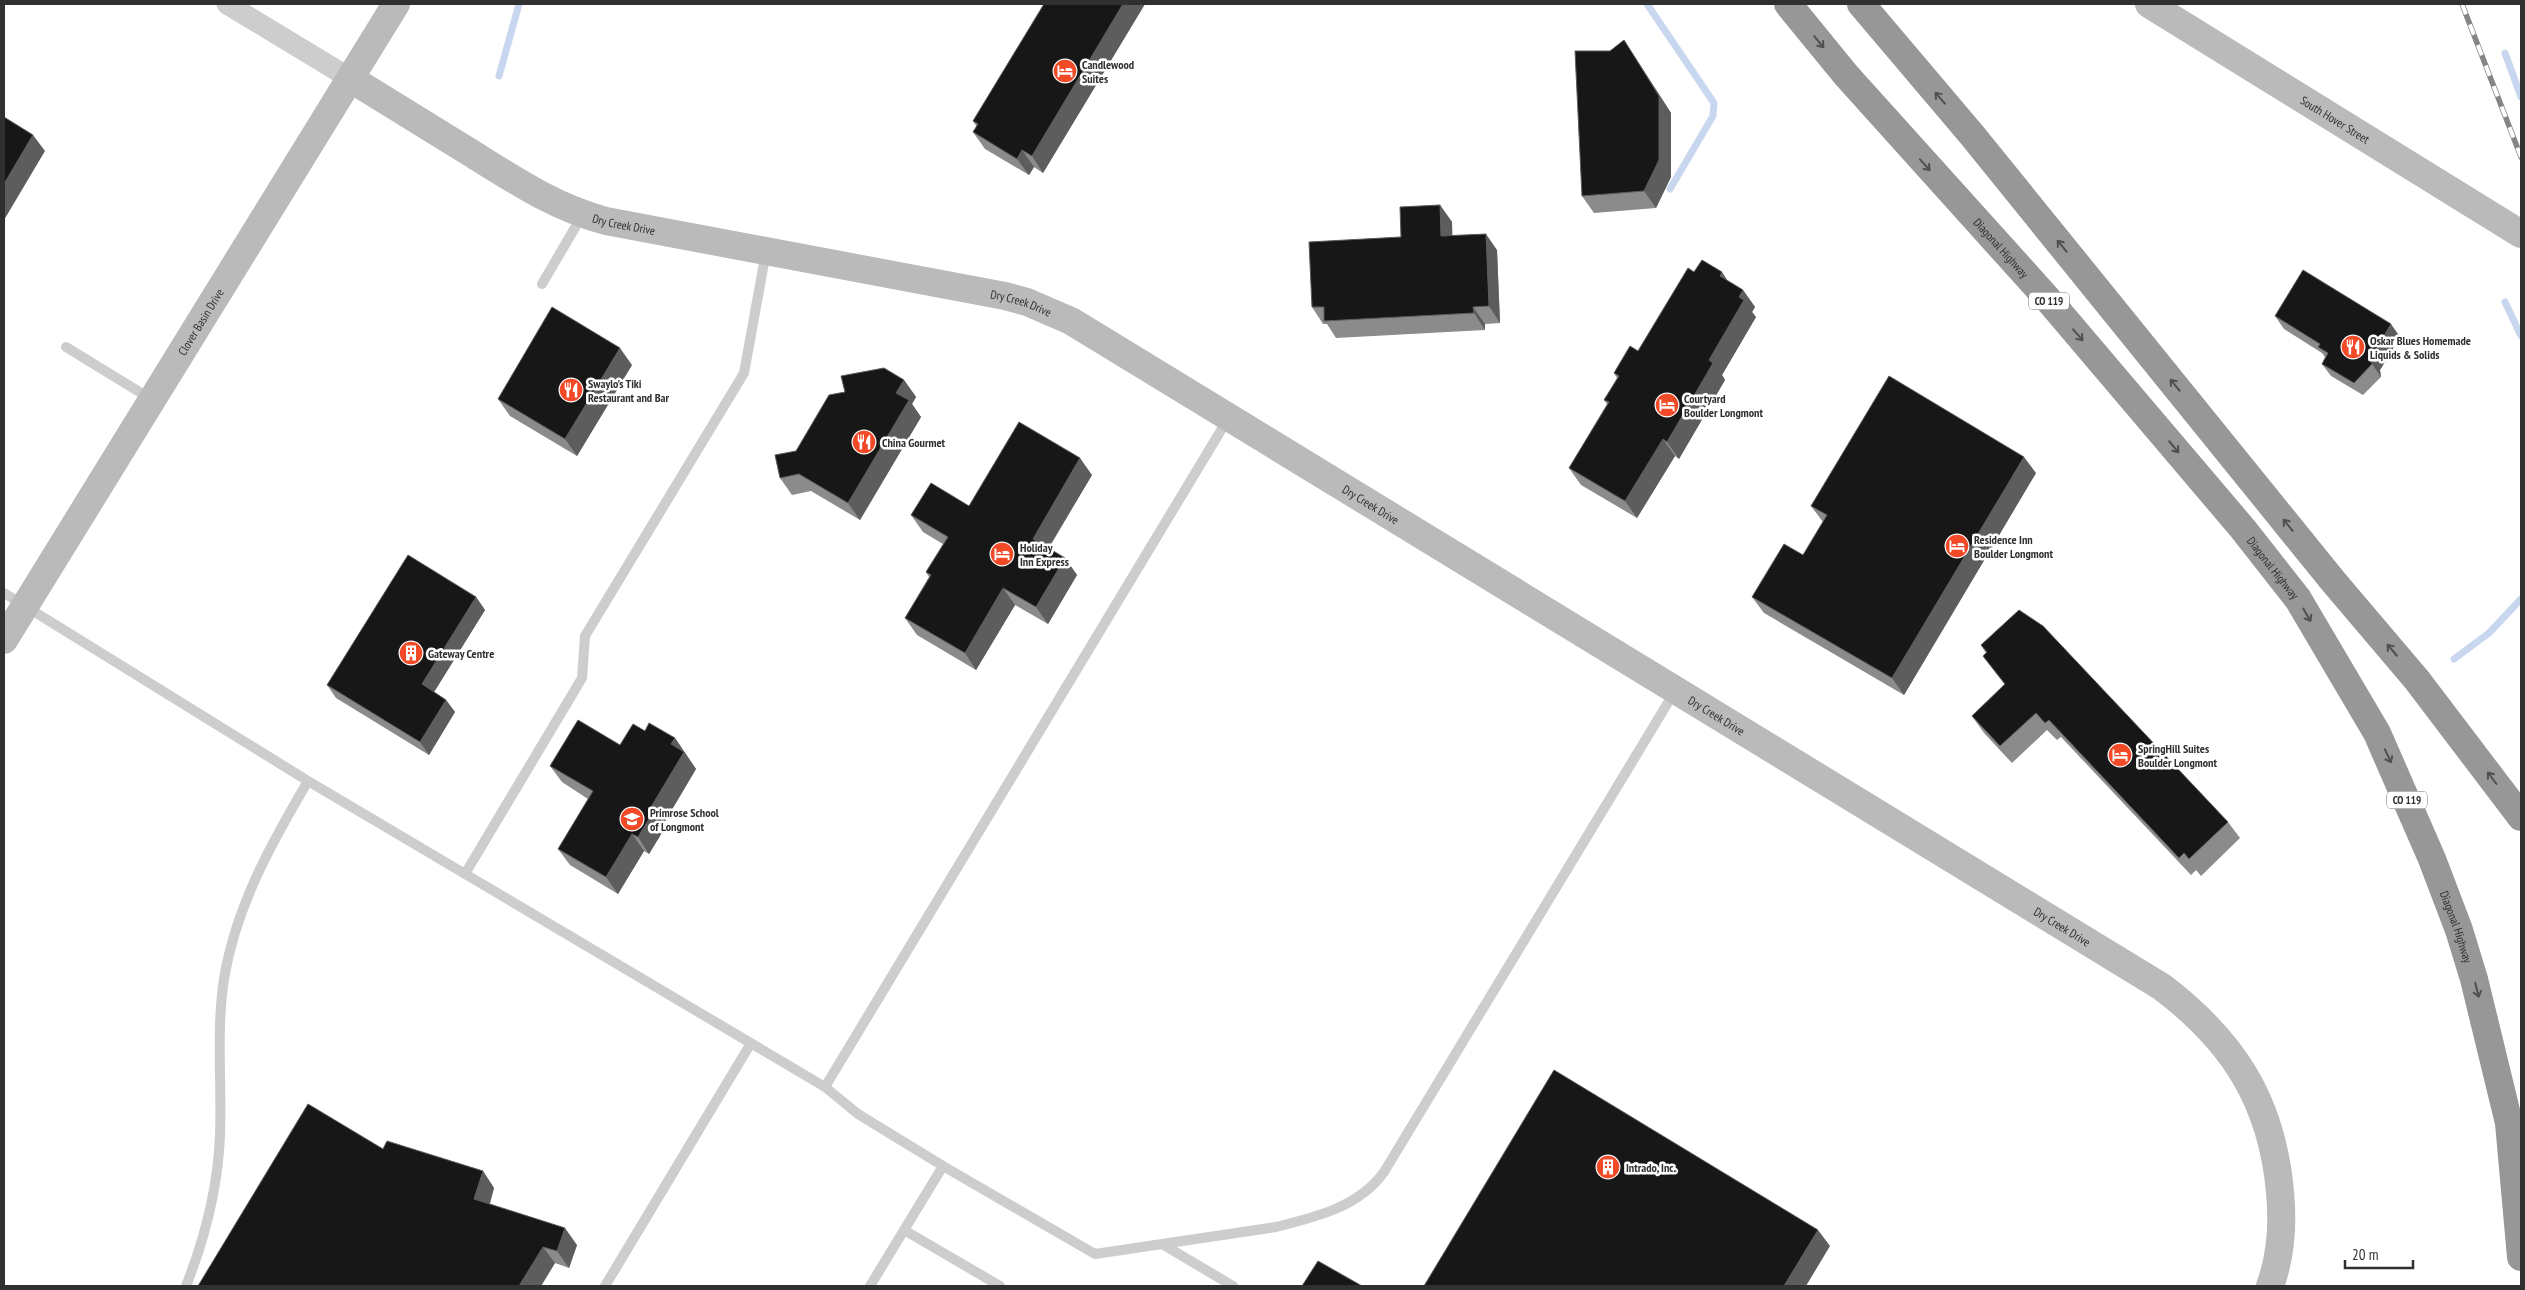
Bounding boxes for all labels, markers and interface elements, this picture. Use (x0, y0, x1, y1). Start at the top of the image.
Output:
one-way arrow (1813, 35, 1824, 48)
place label: Candlewood Suites (1082, 57, 1134, 86)
hotel icon: Candlewood Suites (1052, 58, 1078, 84)
one-way arrow (1935, 92, 1946, 105)
street label: South Hover Street (2298, 92, 2373, 147)
one-way arrow (1919, 158, 1931, 171)
street label: Dry Creek Drive (591, 210, 657, 238)
street label: Diagonal Highway (1971, 215, 2033, 281)
one-way arrow (2057, 240, 2068, 253)
street label: Clover Basin Drive (174, 285, 226, 358)
street label: Dry Creek Drive (989, 286, 1054, 319)
road number: CO 119 (2029, 292, 2069, 310)
one-way arrow (2073, 328, 2084, 341)
place label: Oskar Blues Homemade Liquids & Solids (2370, 333, 2471, 362)
restaurant icon: Oskar Blues Homemade Liquids & Solids (2340, 334, 2366, 360)
place label: Swaylo’s Tiki Restaurant and Bar (588, 376, 669, 405)
restaurant icon: Swaylo’s Tiki Restaurant and Bar (558, 377, 584, 403)
one-way arrow (2169, 379, 2180, 392)
place label: Courtyard Boulder Longmont (1684, 391, 1763, 420)
hotel icon: Courtyard Boulder Longmont (1654, 392, 1680, 418)
restaurant icon: China Gourmet (851, 429, 877, 455)
place label: China Gourmet (882, 435, 946, 450)
one-way arrow (2168, 440, 2179, 453)
street label: Dry Creek Drive (1340, 481, 1402, 527)
one-way arrow (2282, 519, 2293, 532)
place label: Residence Inn Boulder Longmont (1974, 532, 2053, 561)
hotel icon: Residence Inn Boulder Longmont (1944, 533, 1970, 559)
street label: Diagonal Highway (2244, 533, 2303, 602)
place label: Holiday Inn Express (1020, 540, 1069, 569)
hotel icon: Holiday Inn Express (989, 541, 1015, 567)
one-way arrow (2303, 608, 2313, 622)
building icon: Gateway Centre (398, 640, 424, 666)
one-way arrow (2386, 644, 2397, 657)
place label: Gateway Centre (428, 646, 494, 661)
street label: Dry Creek Drive (1686, 692, 1748, 738)
place label: SpringHill Suites Boulder Longmont (2138, 741, 2217, 770)
hotel icon: SpringHill Suites Boulder Longmont (2107, 742, 2133, 768)
one-way arrow (2384, 748, 2393, 763)
one-way arrow (2486, 772, 2497, 785)
road number: CO 119 (2387, 792, 2427, 808)
place label: Primrose School of Longmont (650, 805, 719, 834)
school or university icon: Primrose School of Longmont (619, 806, 645, 832)
street label: Diagonal Highway (2437, 888, 2476, 965)
street label: Dry Creek Drive (2031, 903, 2093, 949)
one-way arrow (2473, 981, 2482, 997)
building icon: Intrado, Inc. (1595, 1154, 1621, 1180)
place label: Intrado, Inc. (1626, 1160, 1677, 1175)
scale bar (2345, 1238, 2412, 1270)
text: 20 m (2352, 1245, 2378, 1264)

